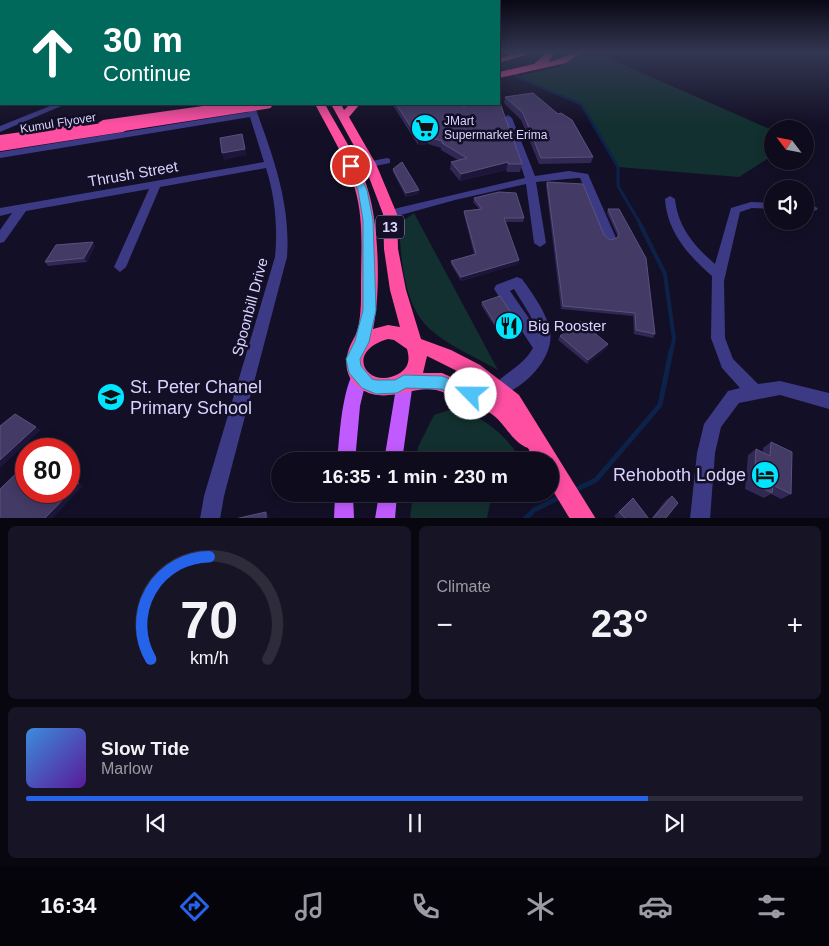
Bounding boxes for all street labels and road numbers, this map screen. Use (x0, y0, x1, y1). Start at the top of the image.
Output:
street label: Kumul Flyover (19, 110, 97, 136)
street label: Thrush Street (87, 157, 180, 190)
road number: 13 (376, 216, 404, 238)
street label: Spoonbill Drive (228, 256, 271, 358)

